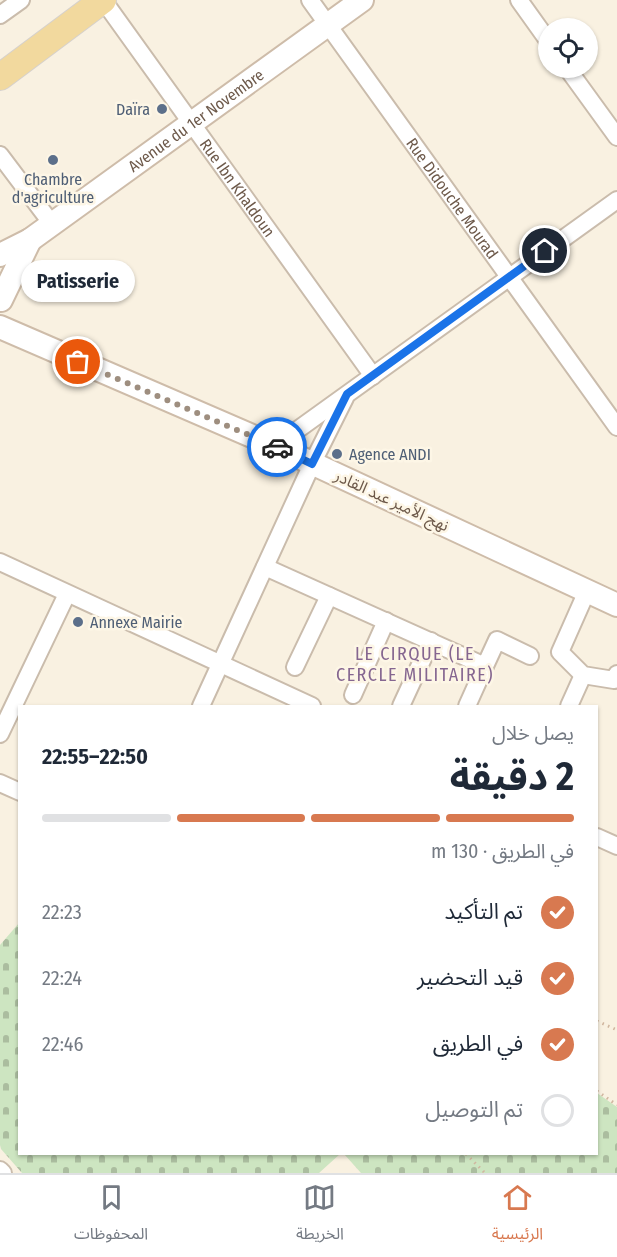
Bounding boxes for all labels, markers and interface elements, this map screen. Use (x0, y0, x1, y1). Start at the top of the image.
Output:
map controls (538, 18, 598, 78)
button: locate (538, 18, 598, 78)
street label: Avenue du 1er Novembre (124, 65, 268, 176)
place label: Daïra (116, 100, 150, 119)
marker: Daïra (155, 102, 169, 116)
street label: Rue Didouche Mourad (402, 134, 502, 262)
street label: Rue Ibn Khaldoun (196, 135, 279, 241)
marker: Chambre d'agriculture (46, 153, 60, 167)
place label: Chambre d'agriculture (12, 170, 94, 207)
pin (519, 225, 570, 276)
icon: home (528, 234, 561, 267)
callout: Patisserie (21, 260, 135, 302)
text: Patisserie (37, 269, 119, 293)
pin (52, 336, 103, 387)
icon: bag (61, 345, 94, 378)
courier (247, 417, 307, 477)
icon: car (261, 431, 294, 464)
place label: Agence ANDI (349, 445, 431, 464)
marker: Agence ANDI (330, 447, 344, 461)
street label: نهج الأمير عبد القادر (329, 465, 452, 538)
place label: Annexe Mairie (90, 613, 182, 632)
marker: Annexe Mairie (71, 615, 85, 629)
district label: LE CIRQUE (LE CERCLE MILITAIRE) (336, 643, 494, 686)
text: يصل خلال (492, 721, 574, 745)
text: 22:50–22:55 (42, 743, 148, 770)
text: 2 دقيقة (450, 754, 574, 800)
text: في الطريق · 130 m (431, 839, 574, 863)
icon: check (541, 896, 574, 929)
text: تم التأكيد (444, 898, 523, 925)
text: 22:23 (42, 900, 82, 924)
icon: check (541, 962, 574, 995)
text: قيد التحضير (417, 964, 523, 991)
text: 22:24 (42, 966, 82, 990)
icon: check (541, 1028, 574, 1061)
text: في الطريق (433, 1030, 523, 1057)
text: 22:46 (42, 1032, 83, 1056)
text: تم التوصيل (425, 1096, 523, 1123)
tab: المحفوظات (74, 1181, 148, 1251)
tab: الخريطة (296, 1181, 344, 1251)
tab: الرئيسية (492, 1181, 543, 1251)

